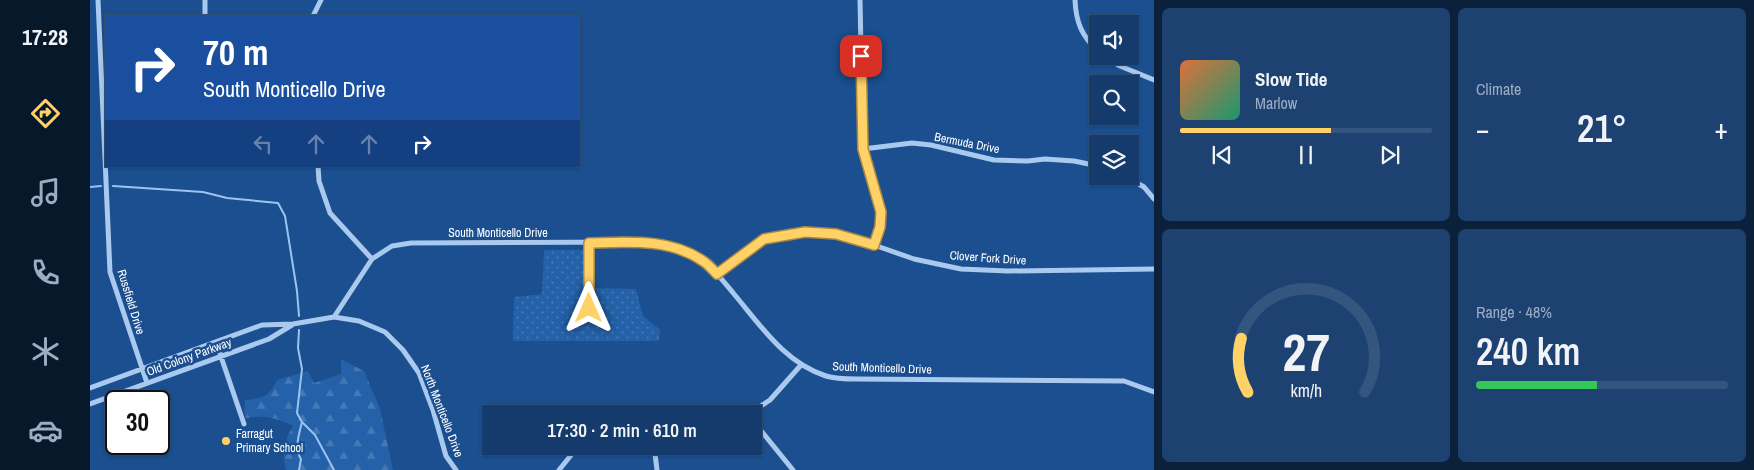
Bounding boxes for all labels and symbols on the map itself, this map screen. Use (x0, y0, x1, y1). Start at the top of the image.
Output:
pin (840, 35, 882, 77)
street label: Bermuda Drive (933, 129, 1001, 157)
street label: South Monticello Drive (448, 225, 548, 241)
street label: Clover Fork Drive (949, 247, 1027, 269)
street label: Russfield Drive (114, 267, 148, 337)
position arrow (562, 281, 614, 333)
street label: Old Colony Parkway (144, 334, 234, 380)
street label: South Monticello Drive (832, 358, 932, 378)
street label: North Monticello Drive (417, 362, 467, 460)
speed limit sign: 30 (105, 390, 170, 455)
place label: Farragut Primary School (236, 426, 303, 456)
marker: Farragut Primary School (220, 435, 232, 447)

